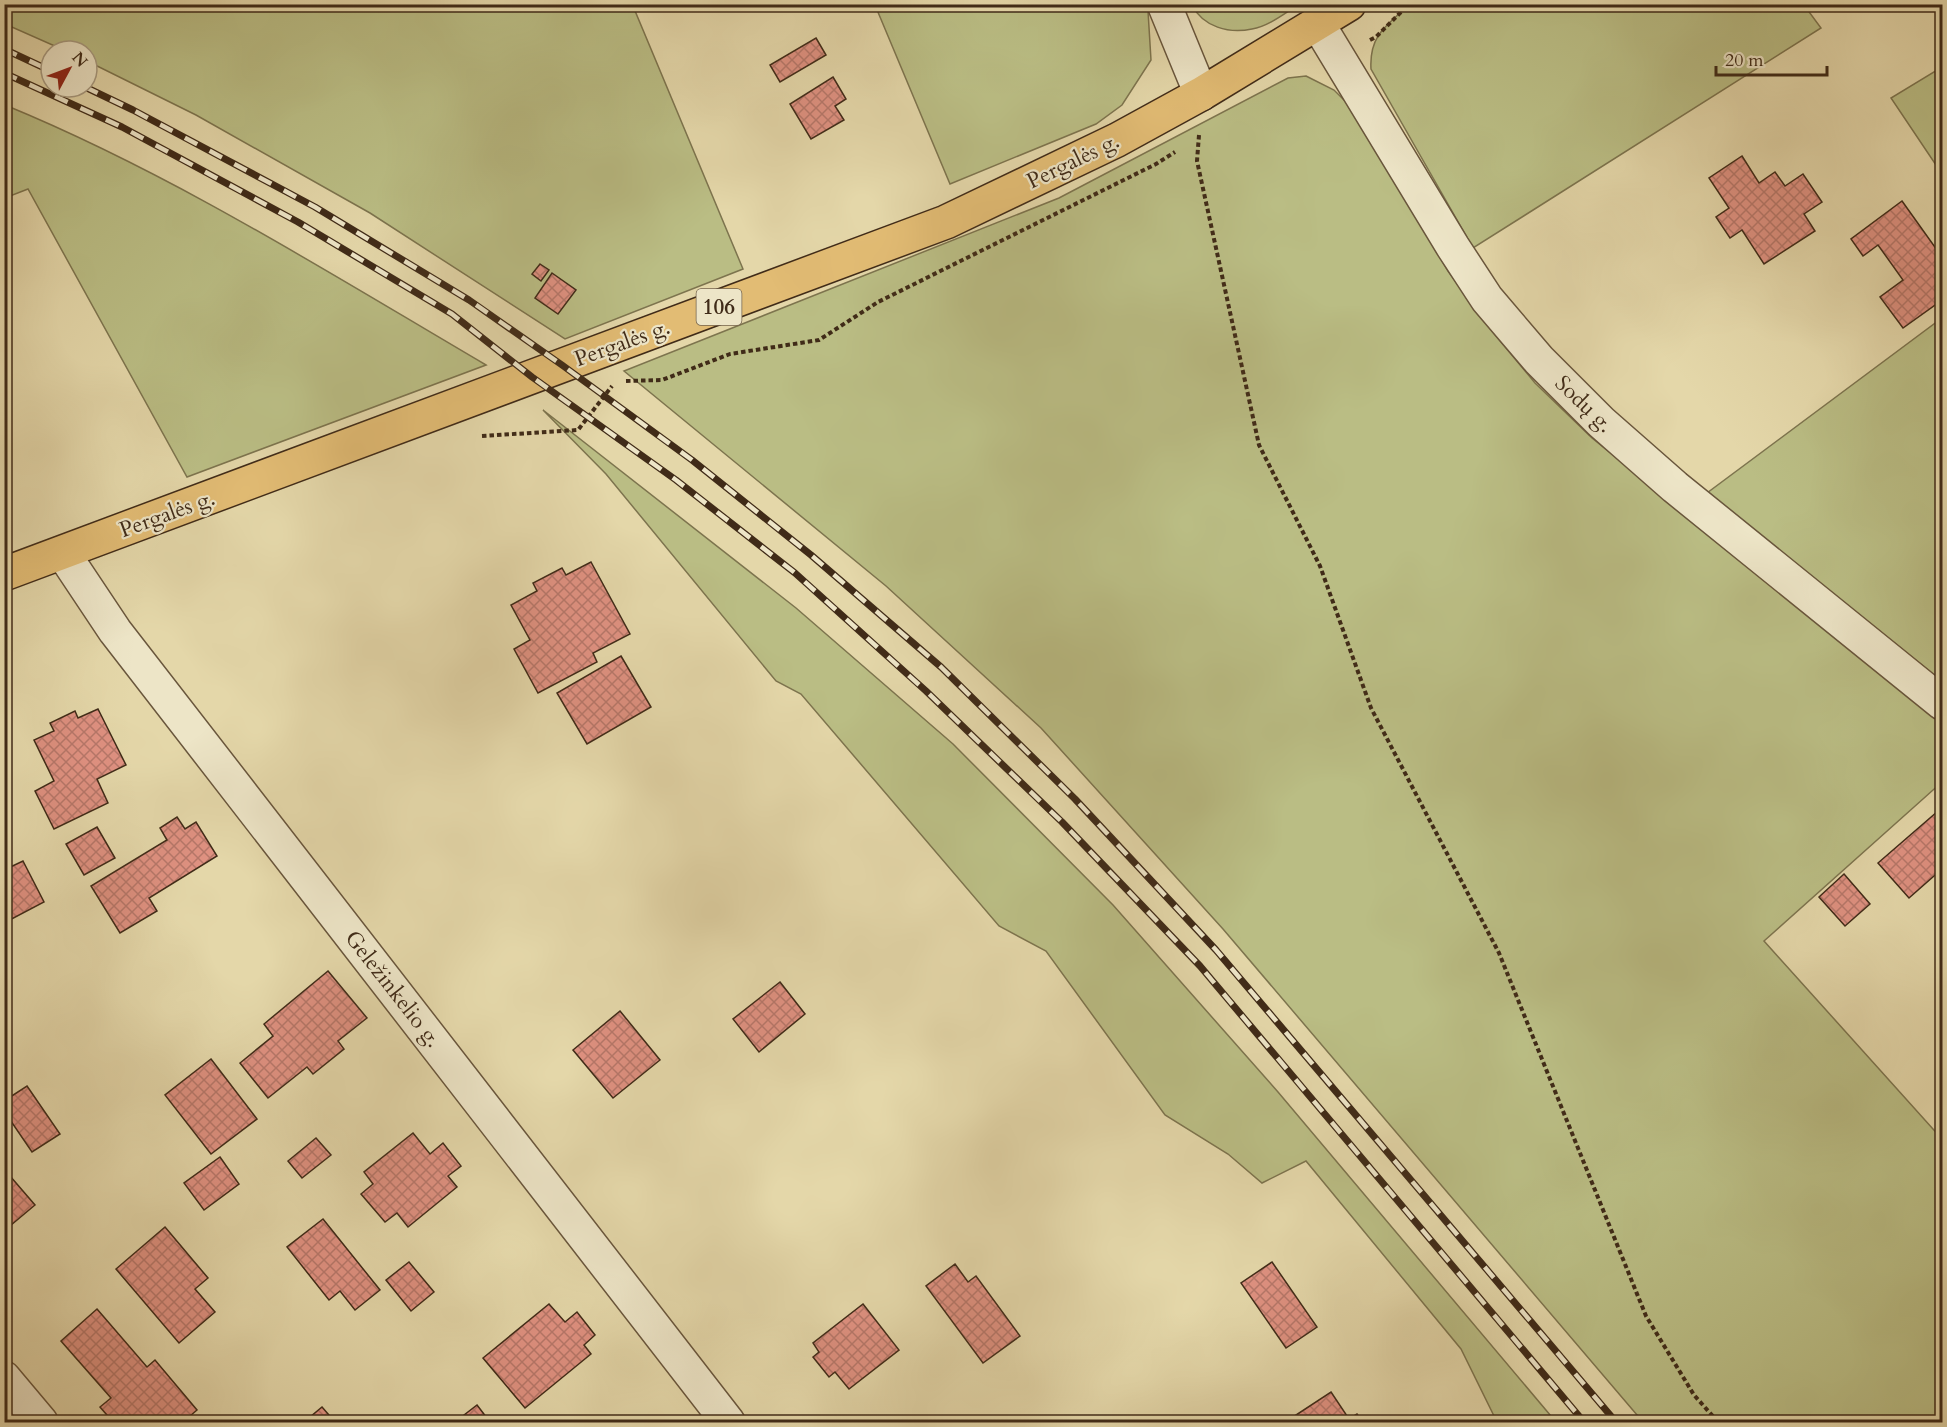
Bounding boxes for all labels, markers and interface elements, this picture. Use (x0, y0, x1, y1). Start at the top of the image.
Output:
north arrow (39, 39, 99, 99)
scale bar (1716, 39, 1827, 77)
text: N (67, 47, 92, 72)
text: 20 m (1725, 48, 1764, 73)
street label: Pergalės g. (1022, 126, 1124, 196)
road number: 106 (696, 289, 742, 325)
street label: Pergalės g. (570, 312, 674, 374)
street label: Sodų g. (1548, 369, 1620, 439)
street label: Pergalės g. (115, 483, 219, 545)
street label: Geležinkelio g. (338, 924, 448, 1054)

